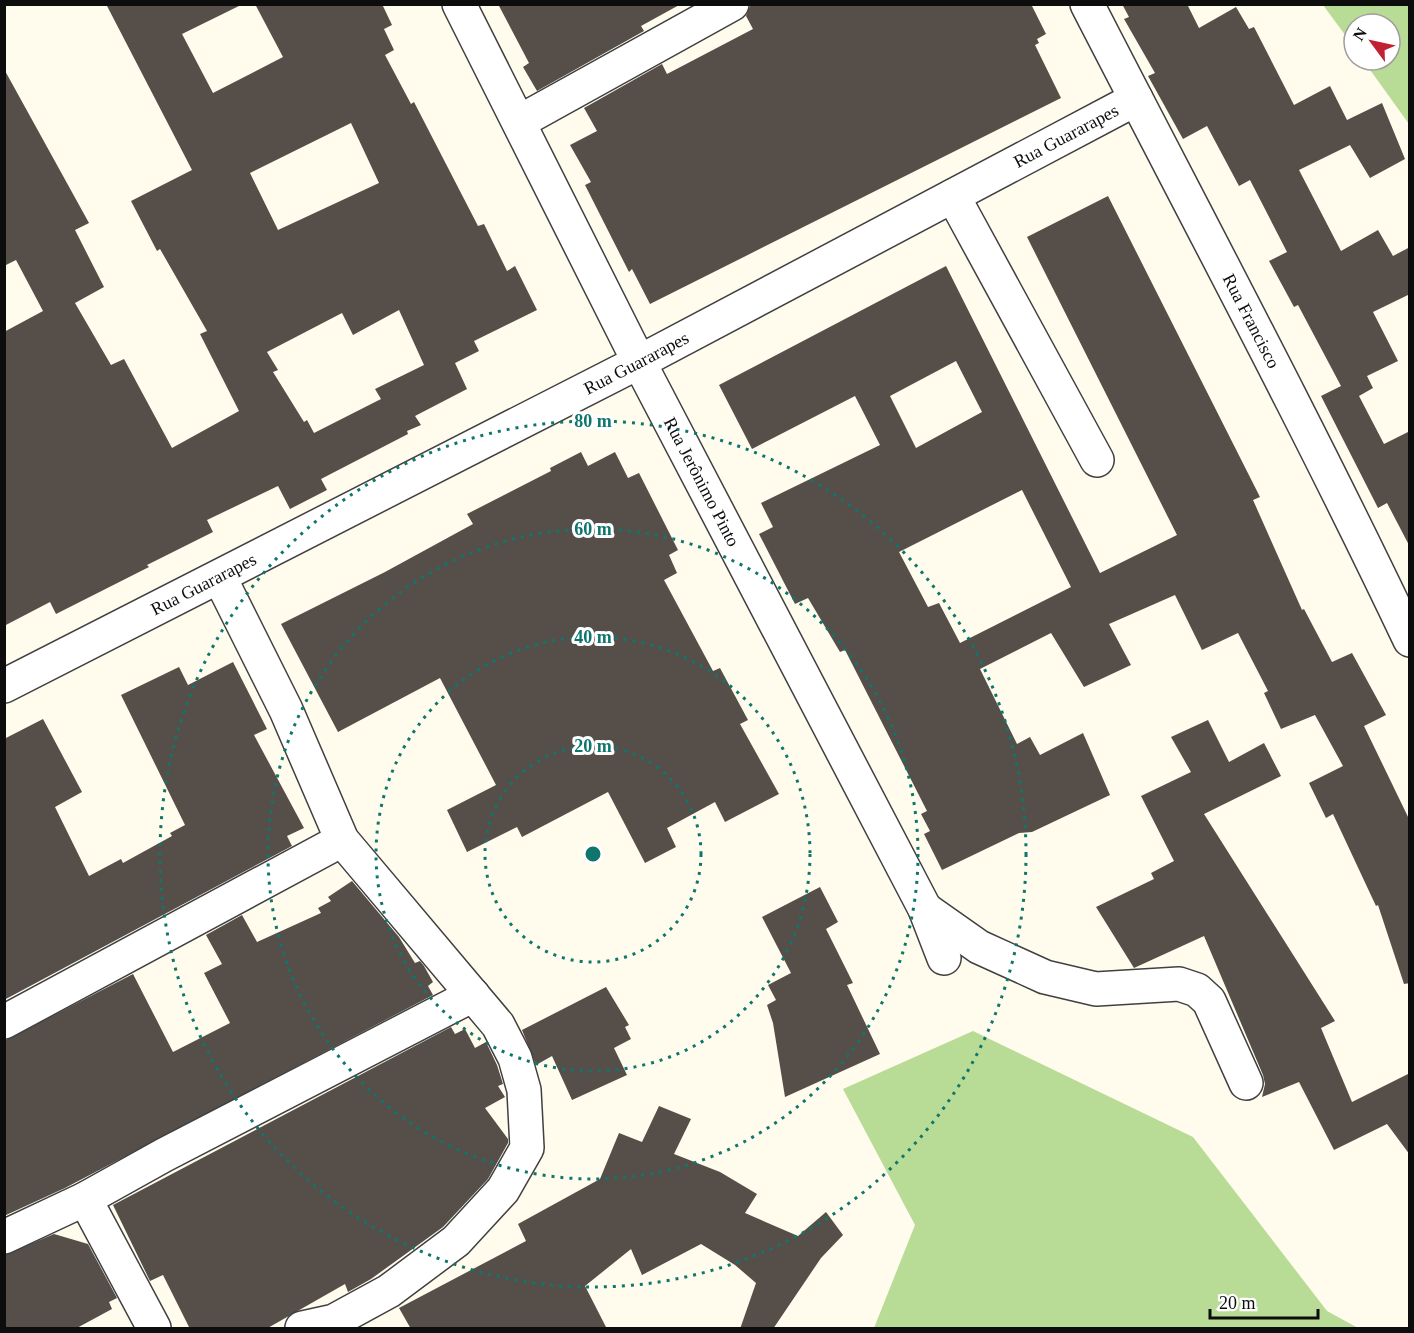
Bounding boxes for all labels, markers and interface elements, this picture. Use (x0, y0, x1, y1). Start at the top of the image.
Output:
north arrow (1342, 12, 1402, 72)
text: N (1350, 24, 1370, 44)
street label: Rua Guararapes (1010, 100, 1122, 172)
street label: Rua Francisco (1219, 270, 1284, 372)
street label: Rua Guararapes (580, 327, 692, 398)
text: 80 m (574, 411, 612, 431)
street label: Rua Jerônimo Pinto (660, 414, 744, 550)
text: 60 m (574, 519, 612, 539)
street label: Rua Guararapes (148, 549, 260, 619)
text: 40 m (574, 627, 612, 647)
text: 20 m (574, 736, 612, 756)
centre of rings (583, 844, 603, 864)
scale bar (1210, 1282, 1318, 1320)
text: 20 m (1219, 1293, 1256, 1313)

